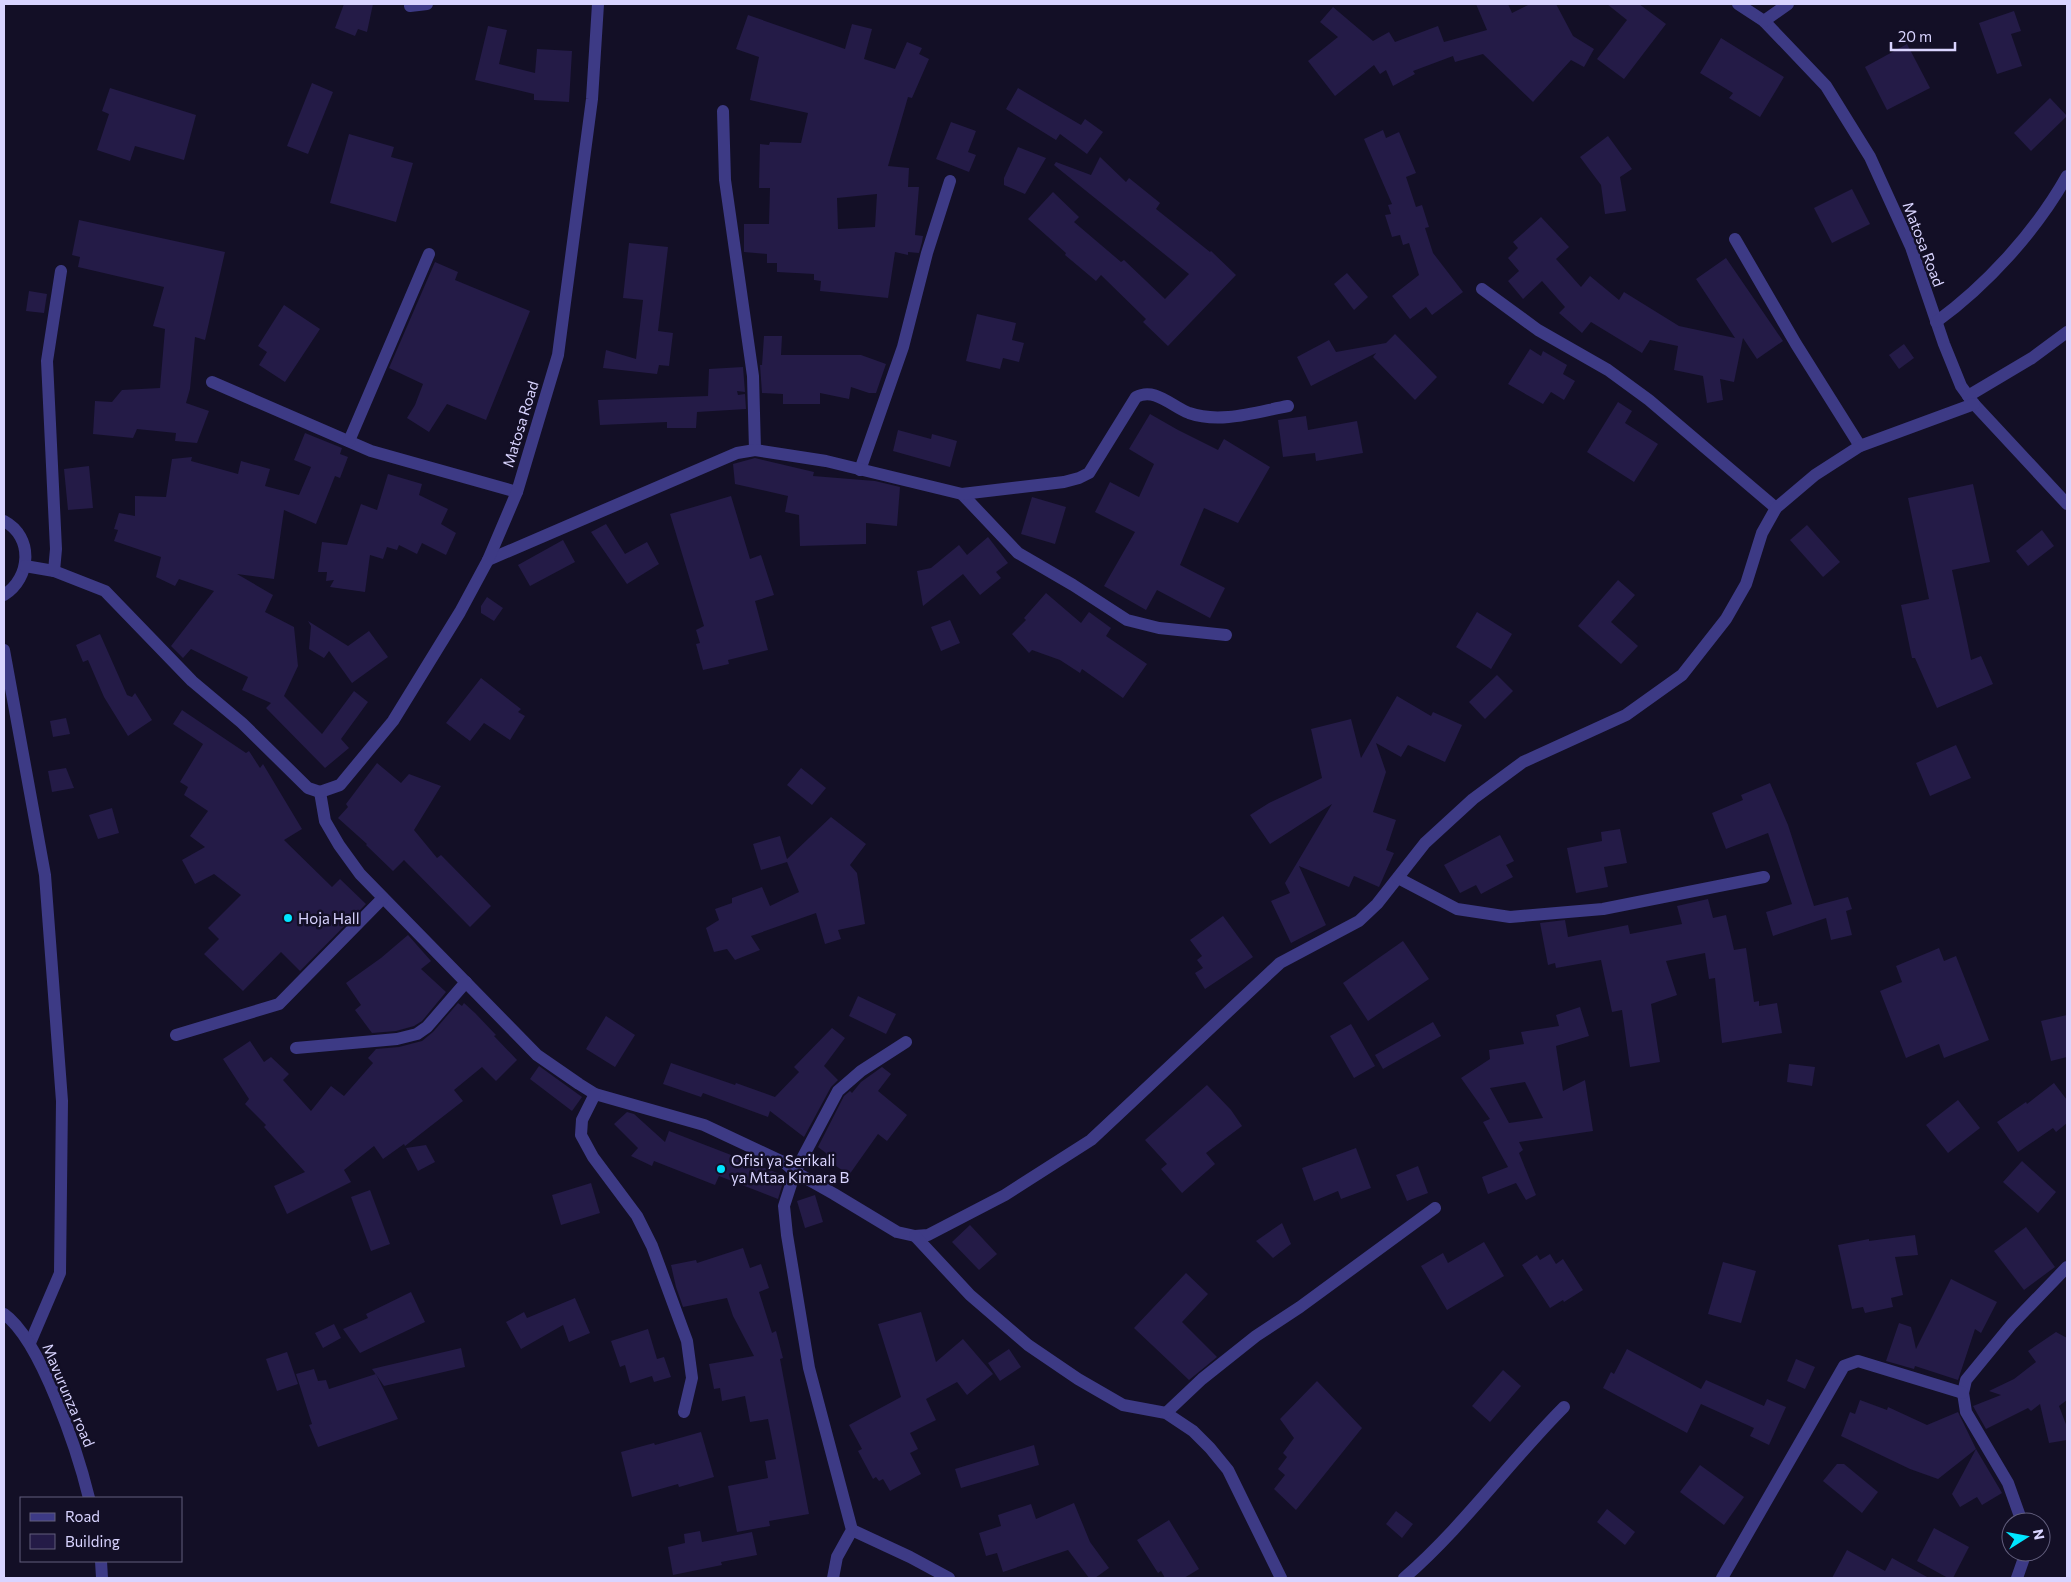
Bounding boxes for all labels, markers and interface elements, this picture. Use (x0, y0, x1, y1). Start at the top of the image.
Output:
scale bar (1891, 20, 1955, 52)
text: 20 m (1898, 27, 1932, 45)
street label: Matosa Road (1900, 199, 1948, 289)
street label: Matosa Road (498, 379, 542, 469)
place label: Hoja Hall (298, 909, 359, 927)
marker: Hoja Hall (282, 912, 294, 924)
place label: Ofisi ya Serikali ya Mtaa Kimara B (731, 1151, 849, 1186)
marker: Ofisi ya Serikali ya Mtaa Kimara B (715, 1163, 727, 1175)
street label: Mavurunza road (39, 1341, 99, 1449)
legend (20, 1497, 182, 1562)
text: Road (65, 1507, 100, 1525)
north arrow (2001, 1512, 2051, 1562)
text: N (2030, 1528, 2049, 1541)
text: Building (65, 1532, 120, 1550)

